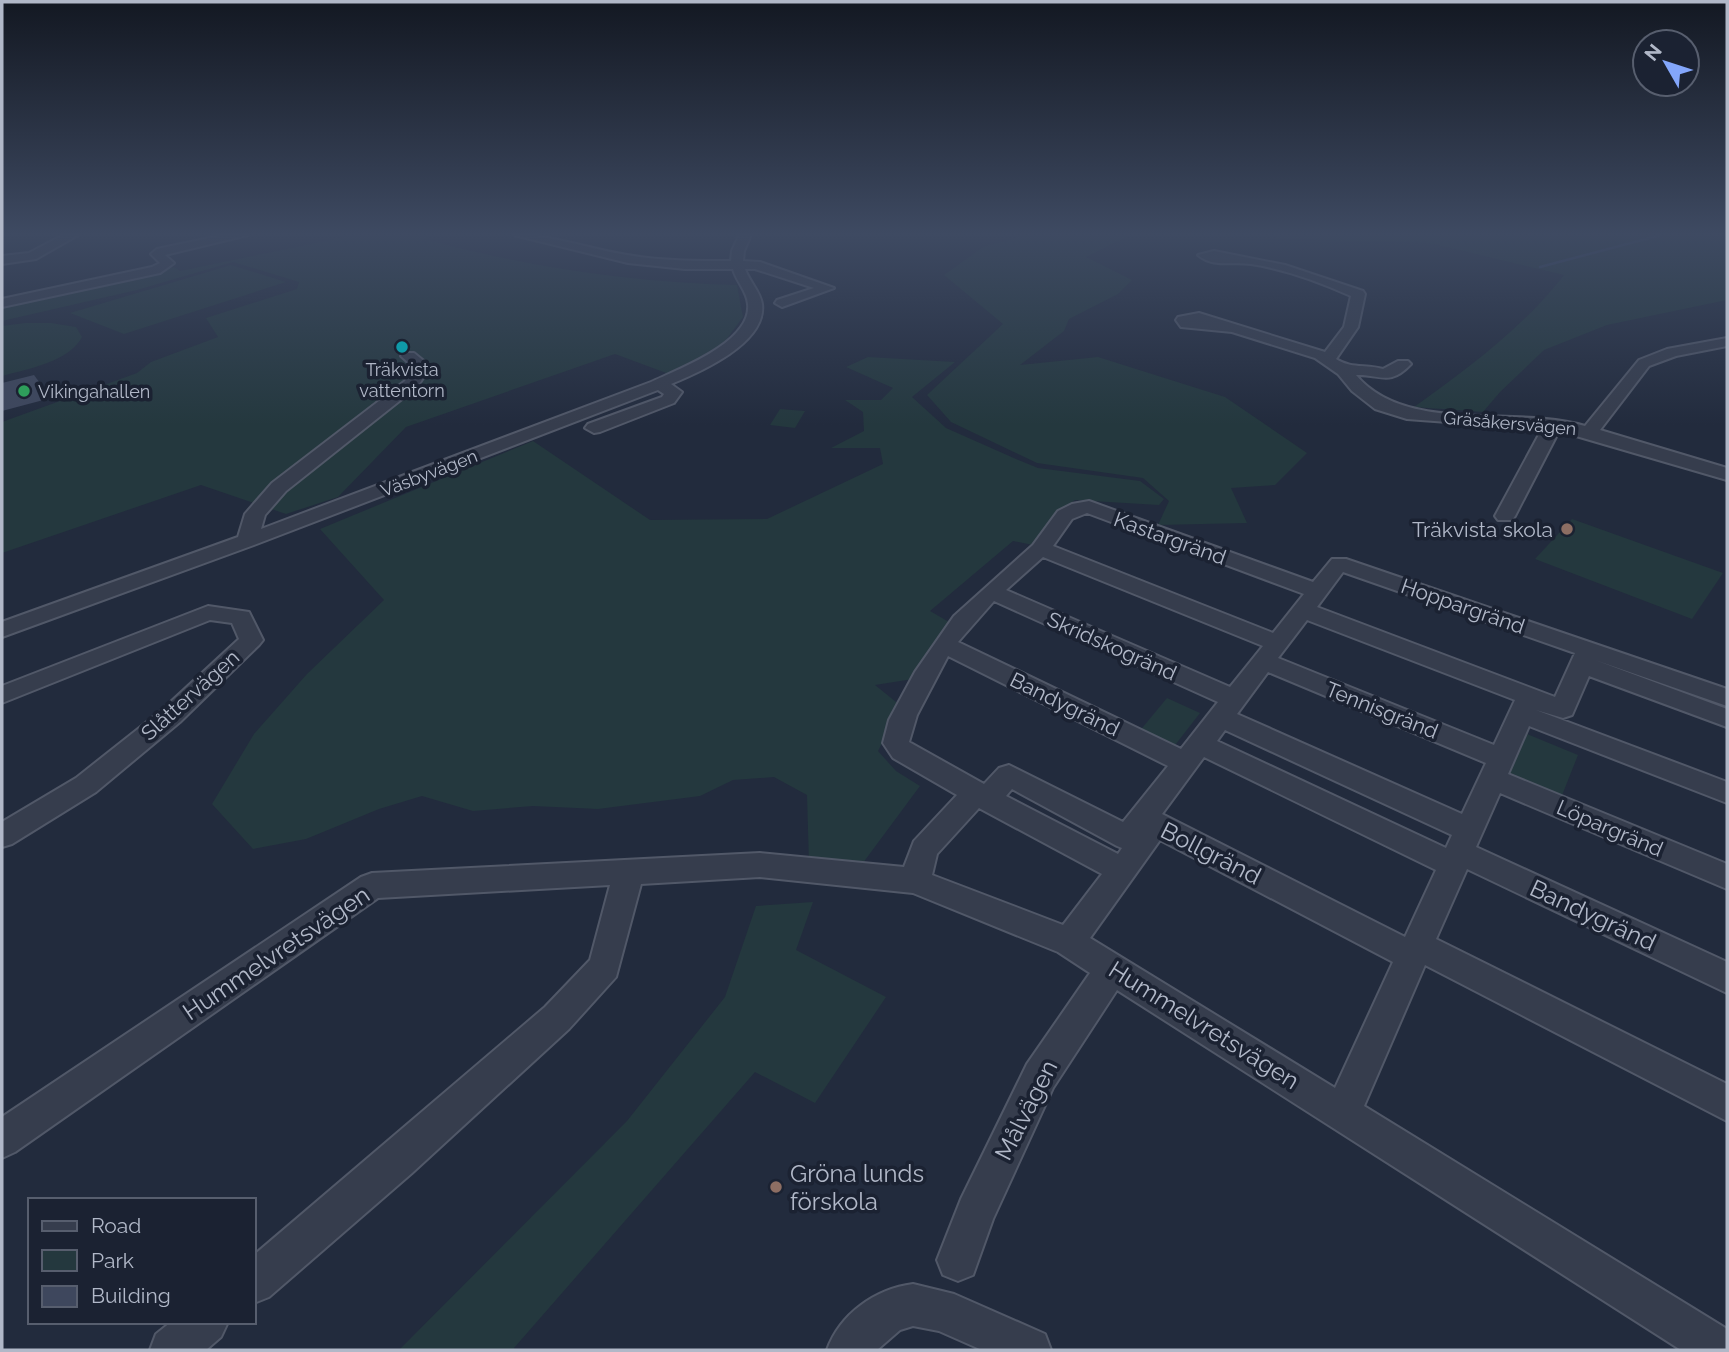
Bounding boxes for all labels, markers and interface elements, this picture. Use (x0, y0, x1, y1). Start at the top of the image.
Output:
north arrow (1631, 28, 1701, 98)
text: N (1640, 40, 1666, 65)
marker: Träkvista vattentorn (394, 339, 410, 355)
place label: Träkvista vattentorn (359, 359, 445, 401)
place label: Vikingahallen (38, 381, 150, 402)
marker: Vikingahallen (16, 383, 32, 399)
street label: Gräsåkersvägen (1443, 407, 1577, 439)
street label: Väsbyvägen (378, 445, 480, 501)
street label: Kastargränd (1110, 506, 1230, 570)
place label: Träkvista skola (1412, 517, 1553, 542)
marker: Träkvista skola (1559, 521, 1575, 537)
street label: Hoppargränd (1398, 573, 1528, 639)
street label: Skridskogränd (1043, 606, 1181, 686)
street label: Slåttervägen (136, 644, 244, 746)
street label: Bandygränd (1006, 667, 1124, 741)
street label: Tennisgränd (1322, 676, 1442, 744)
street label: Löpargränd (1553, 794, 1667, 862)
street label: Bollgränd (1156, 815, 1266, 891)
street label: Bandygränd (1525, 873, 1661, 957)
street label: Hummelvretsvägen (177, 880, 375, 1026)
street label: Hummelvretsvägen (1103, 955, 1305, 1095)
street label: Målvägen (988, 1055, 1064, 1165)
place label: Gröna lunds förskola (790, 1159, 924, 1216)
marker: Gröna lunds förskola (768, 1179, 784, 1195)
legend (28, 1198, 256, 1324)
text: Road (91, 1213, 141, 1238)
text: Park (91, 1248, 134, 1273)
text: Building (91, 1283, 171, 1308)

